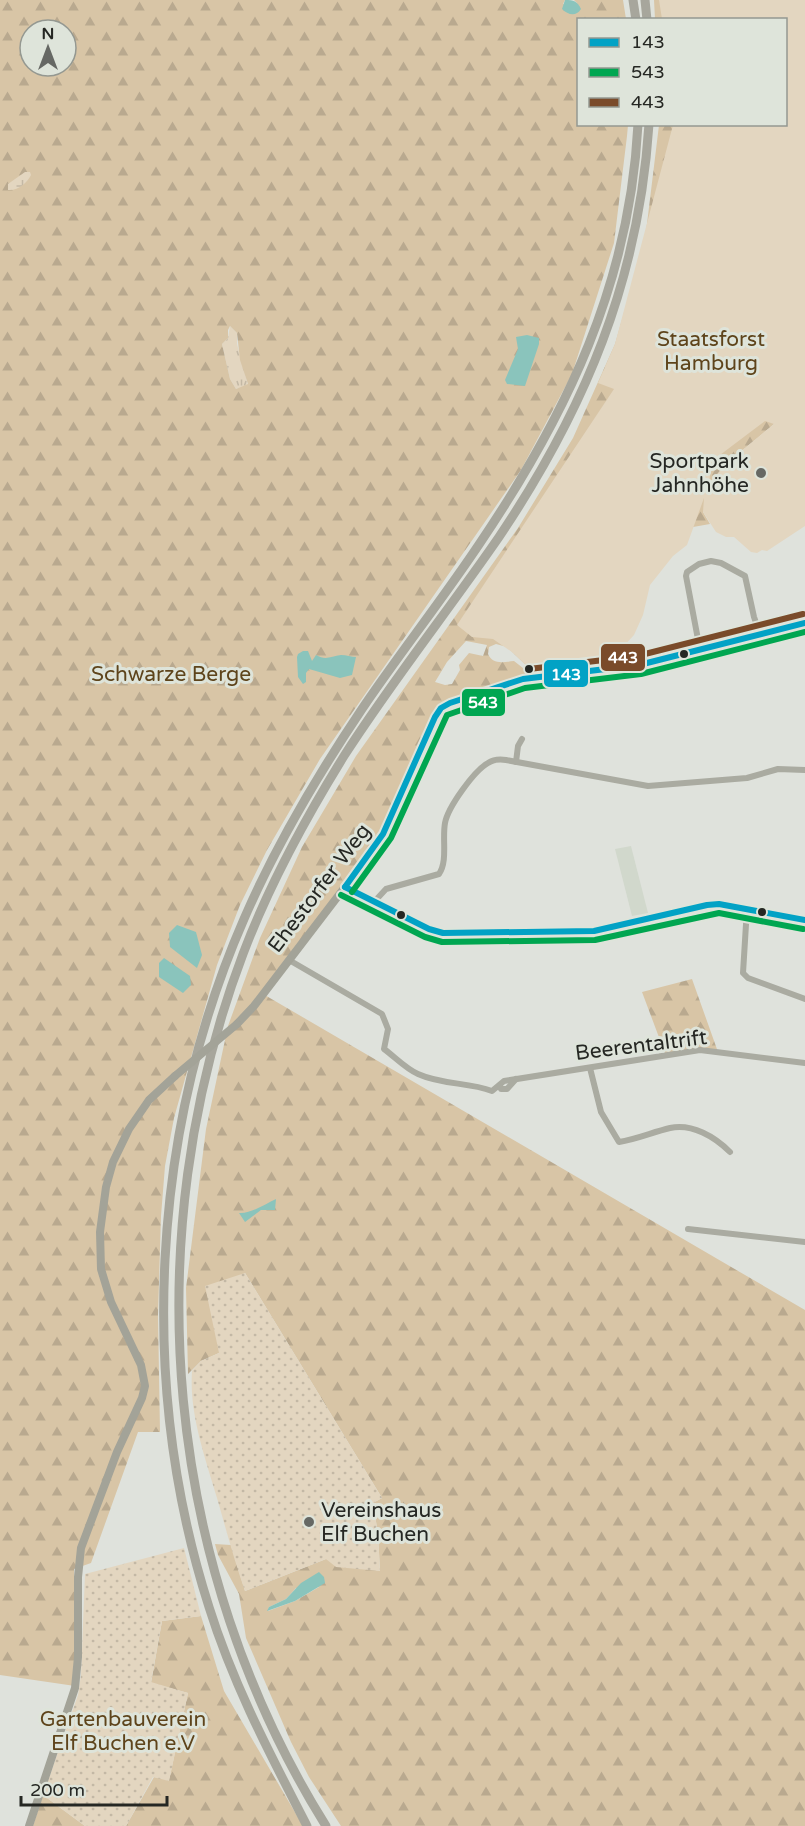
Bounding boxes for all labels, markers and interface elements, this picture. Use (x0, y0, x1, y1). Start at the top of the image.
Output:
north arrow (18, 18, 78, 78)
legend (577, 18, 787, 126)
text: N (42, 24, 54, 44)
text: 143 (631, 31, 665, 53)
text: 543 (631, 61, 665, 83)
text: 443 (631, 91, 665, 113)
park label: Staatsforst Hamburg (657, 327, 765, 376)
place label: Sportpark Jahnhöhe (650, 449, 749, 498)
marker: Sportpark Jahnhöhe (754, 466, 768, 480)
line badge: 443 (600, 643, 646, 672)
text: 443 (608, 648, 638, 668)
unlabelled marker (678, 648, 690, 660)
line badge: 143 (543, 659, 589, 688)
park label: Schwarze Berge (91, 662, 251, 687)
unlabelled marker (523, 663, 535, 675)
text: 143 (551, 665, 581, 685)
line badge: 543 (461, 688, 506, 717)
text: 543 (468, 693, 498, 713)
street label: Ehestorfer Weg (263, 819, 376, 958)
unlabelled marker (756, 906, 768, 918)
unlabelled marker (395, 909, 407, 921)
street label: Beerentaltrift (574, 1025, 708, 1066)
place label: Vereinshaus Elf Buchen (321, 1498, 441, 1547)
marker: Vereinshaus Elf Buchen (302, 1515, 316, 1529)
park label: Gartenbauverein Elf Buchen e.V (40, 1707, 206, 1756)
scale bar (21, 1769, 166, 1807)
text: 200 m (30, 1779, 85, 1801)

